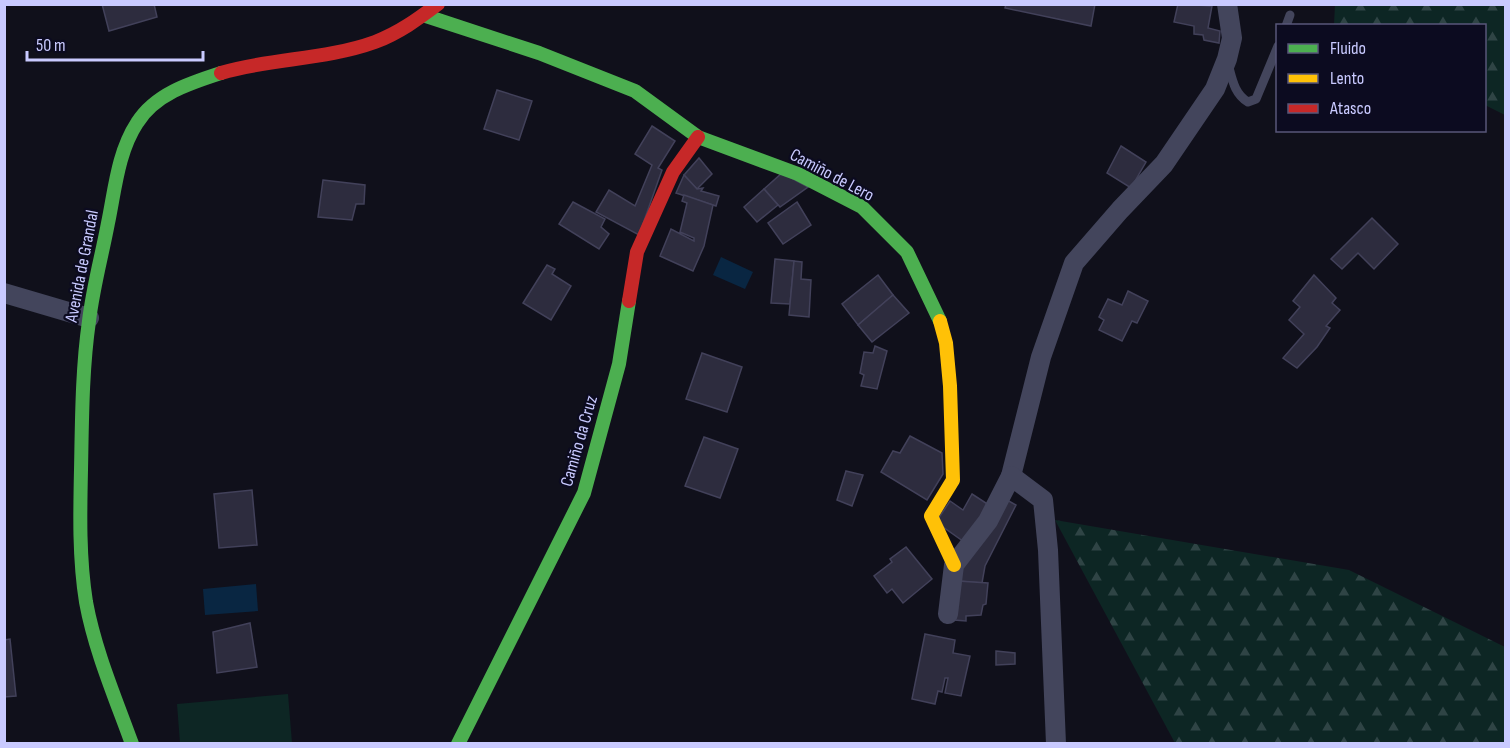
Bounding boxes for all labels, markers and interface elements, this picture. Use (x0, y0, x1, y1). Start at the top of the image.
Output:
scale bar (27, 24, 202, 62)
legend (1276, 24, 1486, 132)
text: 50 m (36, 35, 66, 56)
text: Fluido (1330, 38, 1366, 59)
text: Lento (1330, 68, 1364, 89)
text: Atasco (1329, 98, 1371, 119)
street label: Camiño de Lero (786, 144, 878, 206)
street label: Avenida de Grandal (61, 208, 103, 325)
street label: Camiño da Cruz (556, 393, 602, 489)

